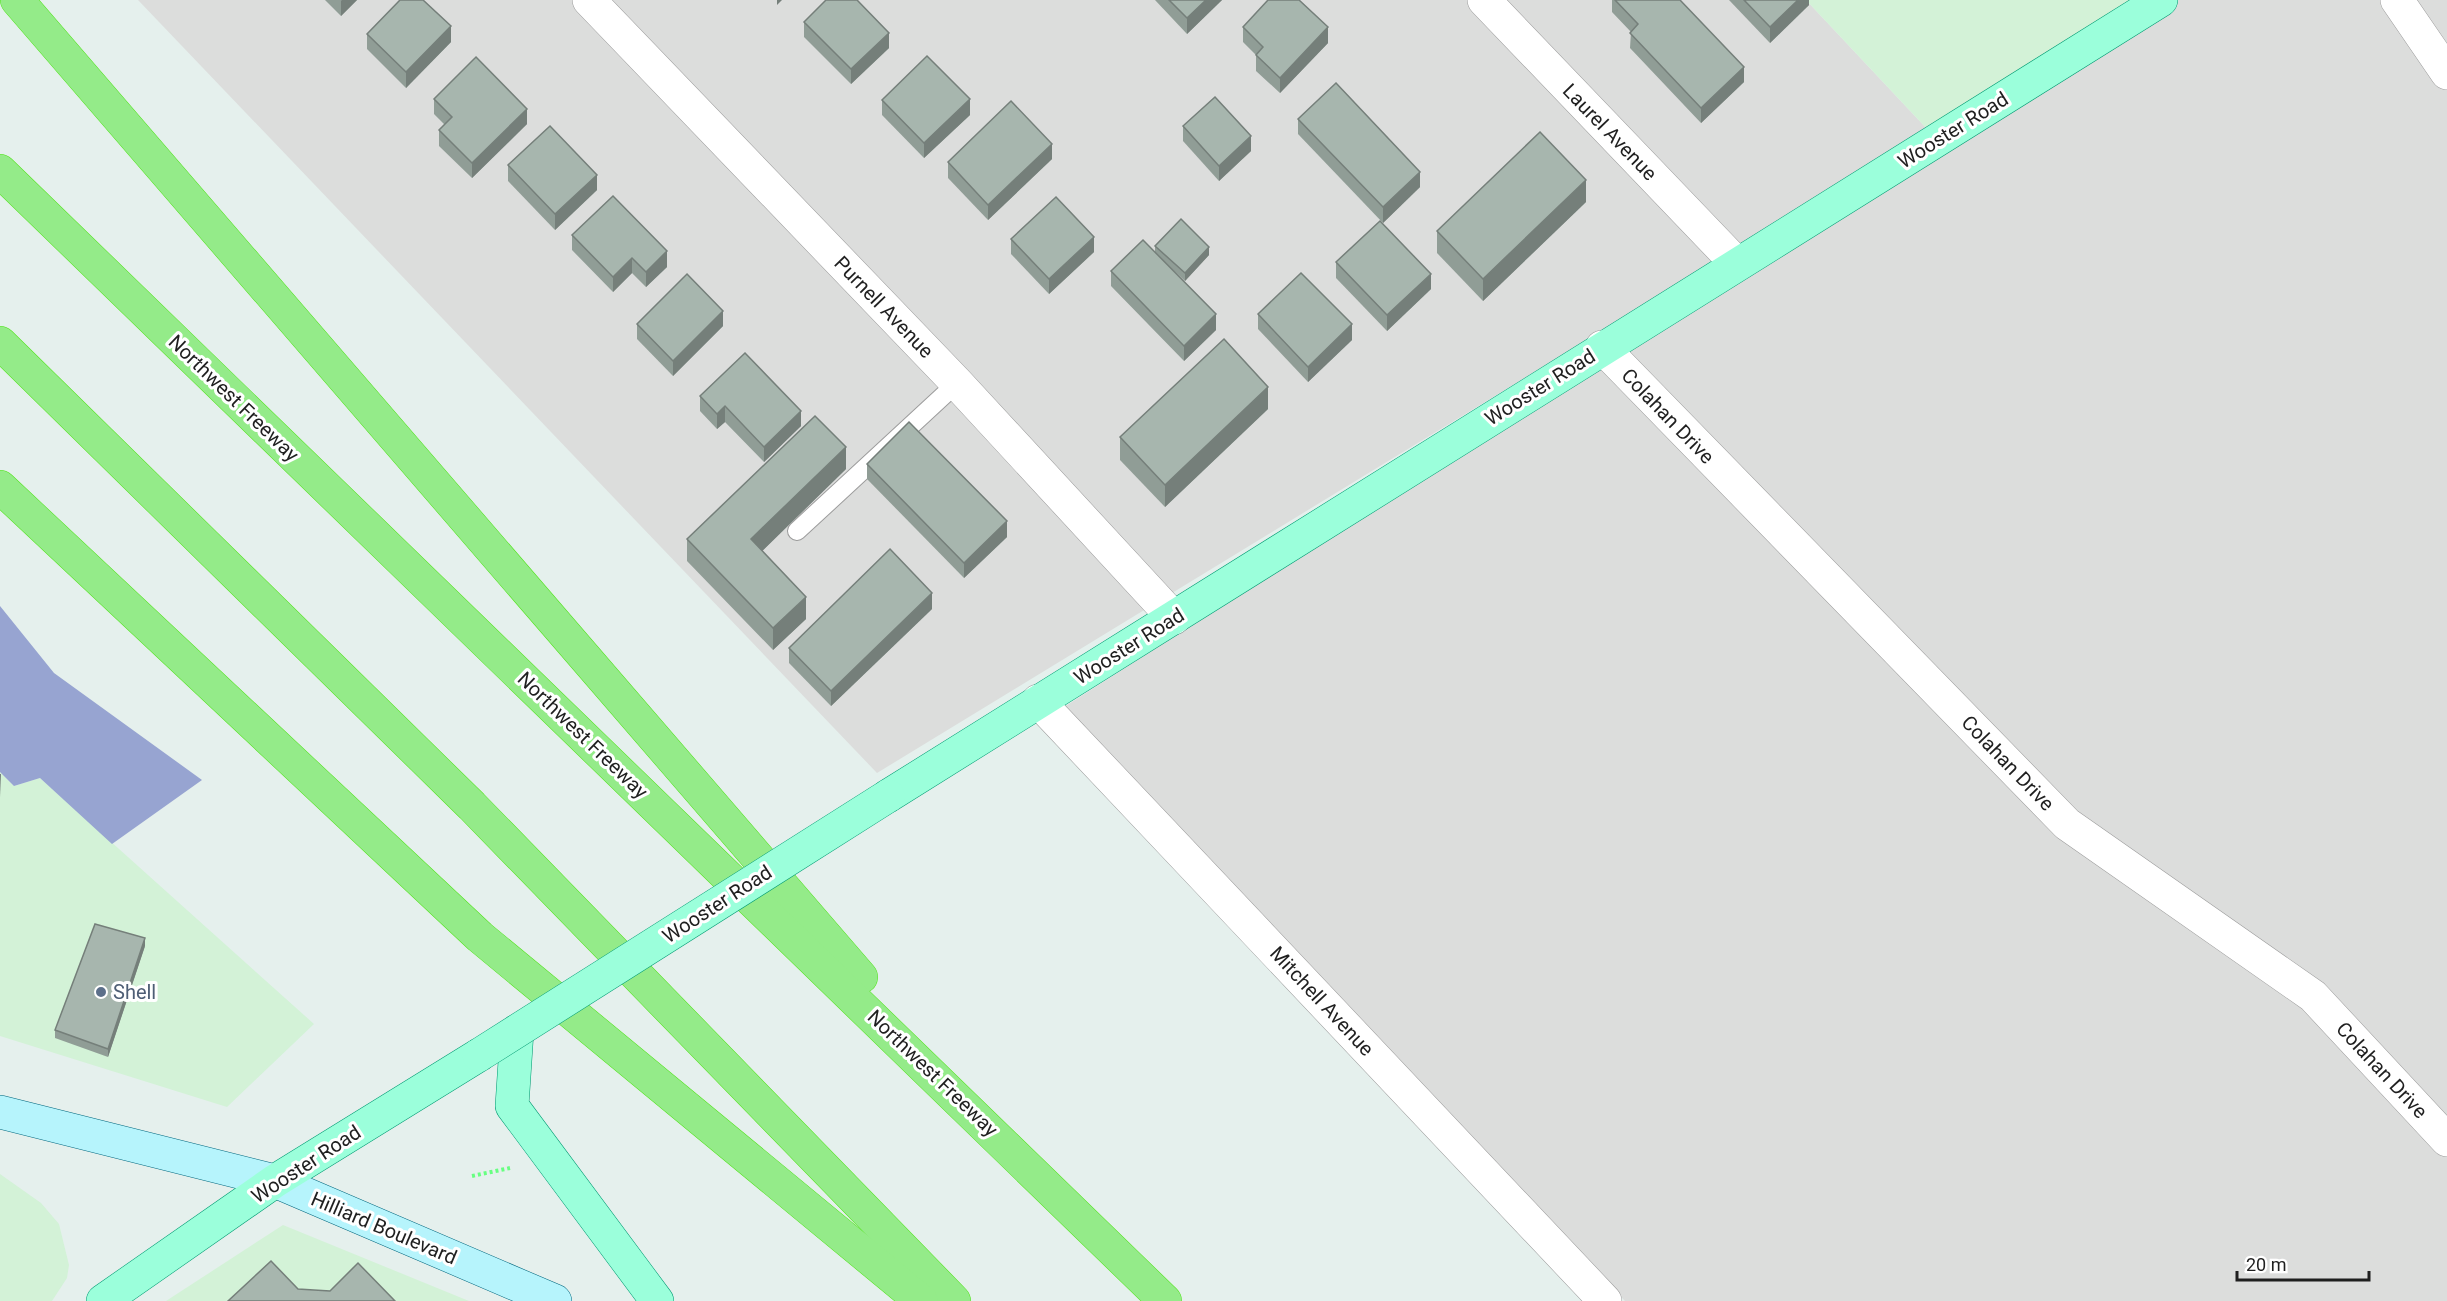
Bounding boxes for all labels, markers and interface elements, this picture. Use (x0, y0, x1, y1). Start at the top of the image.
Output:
street label: Laurel Avenue (1558, 79, 1662, 185)
street label: Wooster Road (1893, 87, 2013, 173)
street label: Purnell Avenue (829, 251, 939, 363)
street label: Northwest Freeway (164, 330, 305, 467)
street label: Wooster Road (1480, 344, 1600, 430)
street label: Colahan Drive (1617, 363, 1719, 469)
street label: Wooster Road (1069, 603, 1189, 689)
street label: Northwest Freeway (513, 667, 654, 804)
street label: Colahan Drive (1957, 710, 2059, 816)
street label: Wooster Road (658, 860, 776, 948)
street label: Mitchell Avenue (1265, 941, 1379, 1061)
place label: Shell (113, 980, 156, 1004)
marker: Shell (94, 985, 108, 999)
street label: Northwest Freeway (863, 1005, 1004, 1142)
street label: Colahan Drive (2331, 1017, 2433, 1123)
street label: Wooster Road (247, 1120, 365, 1208)
street label: Hilliard Boulevard (308, 1186, 460, 1270)
scale bar (2237, 1244, 2369, 1282)
text: 20 m (2246, 1254, 2286, 1275)

